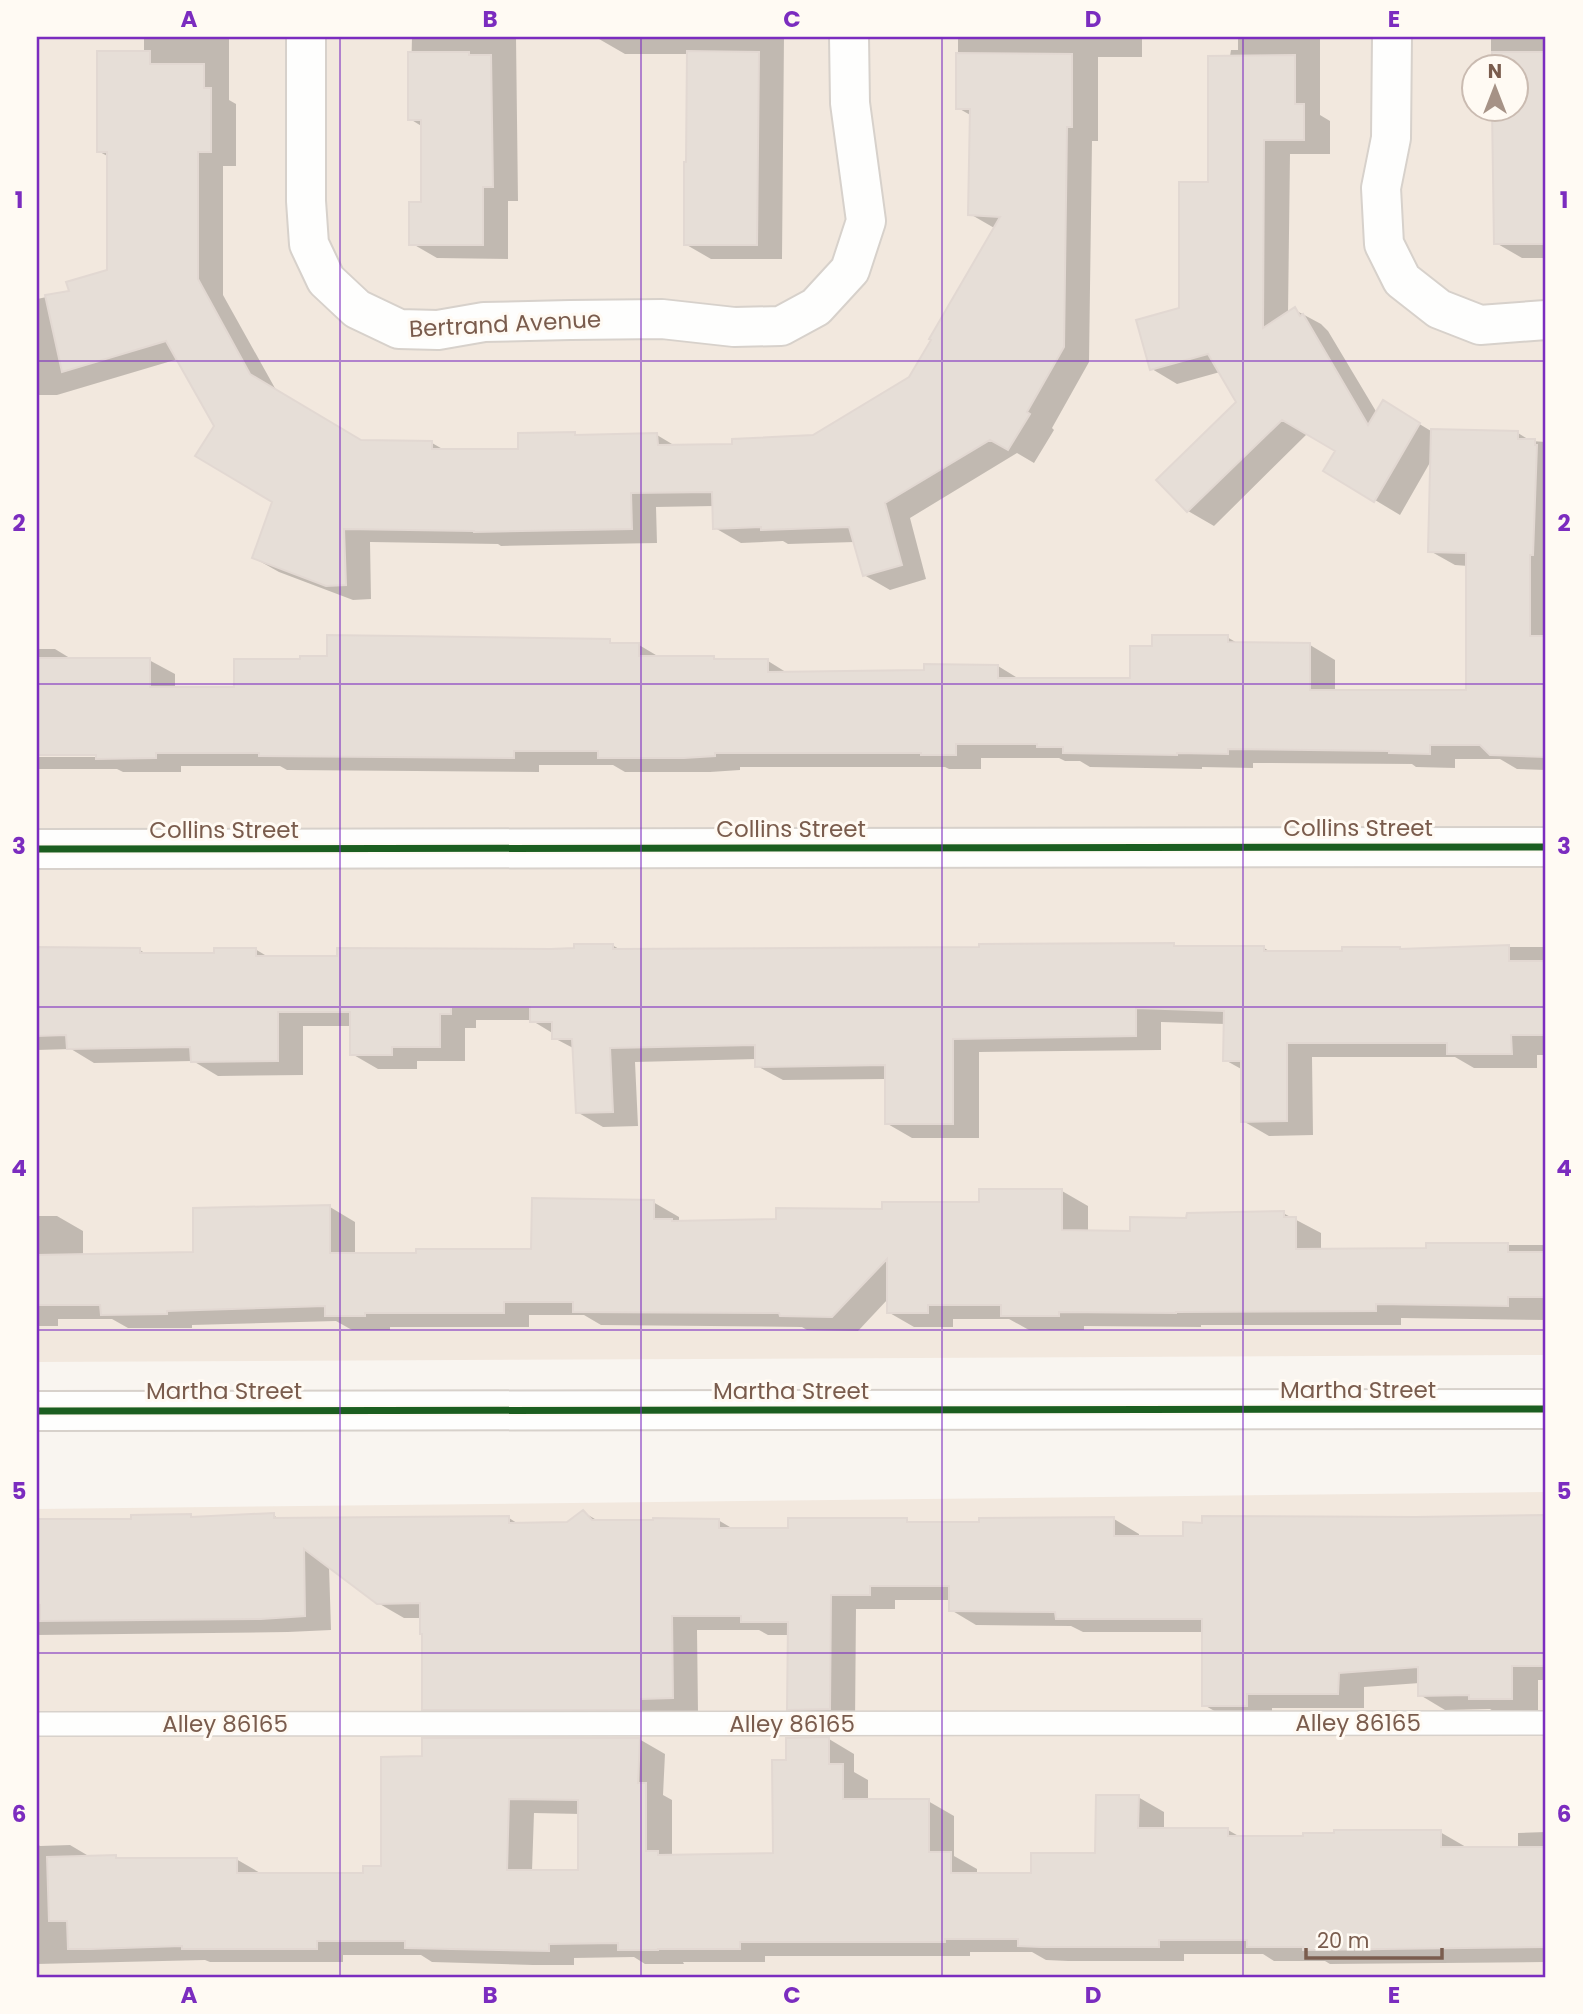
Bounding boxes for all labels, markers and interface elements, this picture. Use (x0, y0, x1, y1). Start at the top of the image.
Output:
text: A (181, 3, 198, 35)
text: B (482, 3, 498, 35)
text: C (783, 3, 801, 35)
text: D (1085, 3, 1101, 35)
text: E (1388, 3, 1400, 35)
north arrow (1460, 52, 1530, 122)
text: N (1488, 58, 1502, 85)
text: 1 (15, 184, 23, 216)
text: 1 (1560, 184, 1568, 216)
street label: Bertrand Avenue (408, 303, 602, 345)
text: 2 (12, 507, 26, 539)
text: 2 (1557, 507, 1571, 539)
street label: Collins Street (1283, 812, 1433, 844)
street label: Collins Street (716, 813, 866, 845)
street label: Collins Street (149, 814, 299, 846)
text: 3 (12, 830, 26, 862)
text: 3 (1557, 830, 1571, 862)
text: 4 (11, 1152, 27, 1184)
text: 4 (1556, 1152, 1572, 1184)
street label: Martha Street (1280, 1374, 1436, 1406)
street label: Martha Street (146, 1375, 302, 1407)
street label: Martha Street (713, 1375, 869, 1407)
text: 5 (12, 1475, 26, 1507)
text: 5 (1557, 1475, 1571, 1507)
street label: Alley 86165 (1295, 1707, 1421, 1739)
street label: Alley 86165 (162, 1708, 288, 1740)
street label: Alley 86165 (729, 1708, 855, 1740)
text: 6 (12, 1798, 26, 1830)
text: 6 (1557, 1798, 1571, 1830)
scale bar (1306, 1916, 1443, 1960)
text: 20 m (1317, 1926, 1370, 1955)
text: A (181, 1979, 198, 2011)
text: B (482, 1979, 498, 2011)
text: C (783, 1979, 801, 2011)
text: D (1085, 1979, 1101, 2011)
text: E (1388, 1979, 1400, 2011)

